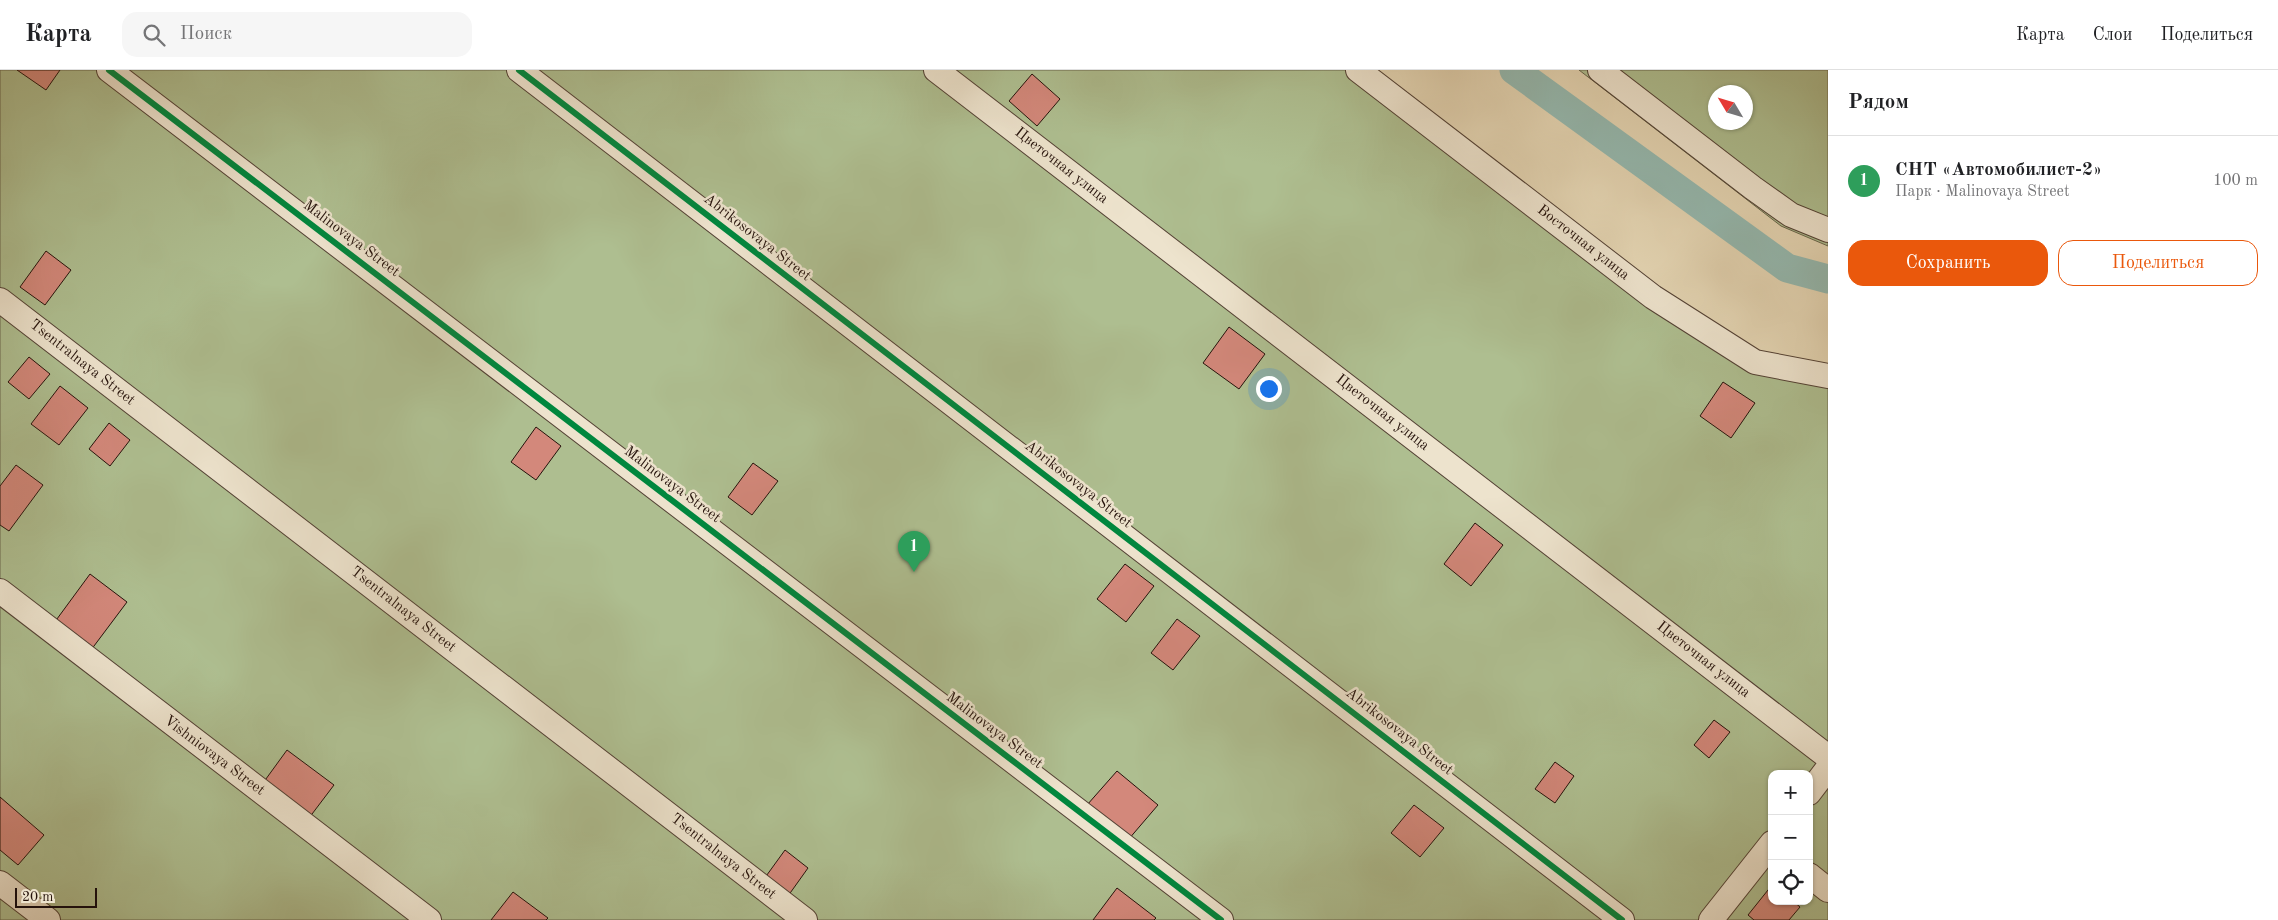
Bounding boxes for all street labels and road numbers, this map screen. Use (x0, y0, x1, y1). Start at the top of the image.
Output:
street label: Цветочная улица (1011, 125, 1111, 207)
street label: Abrikosovaya Street (701, 192, 813, 284)
street label: Malinovaya Street (300, 198, 402, 280)
street label: Восточная улица (1534, 203, 1632, 284)
street label: Tsentralnaya Street (26, 317, 138, 409)
street label: Цветочная улица (1332, 372, 1432, 454)
street label: Abrikosovaya Street (1022, 439, 1134, 531)
street label: Malinovaya Street (621, 444, 723, 526)
street label: Tsentralnaya Street (347, 564, 459, 656)
street label: Цветочная улица (1653, 619, 1753, 701)
street label: Abrikosovaya Street (1343, 686, 1455, 778)
street label: Malinovaya Street (943, 690, 1045, 772)
street label: Vishniovaya Street (161, 713, 267, 799)
street label: Tsentralnaya Street (667, 811, 779, 903)

